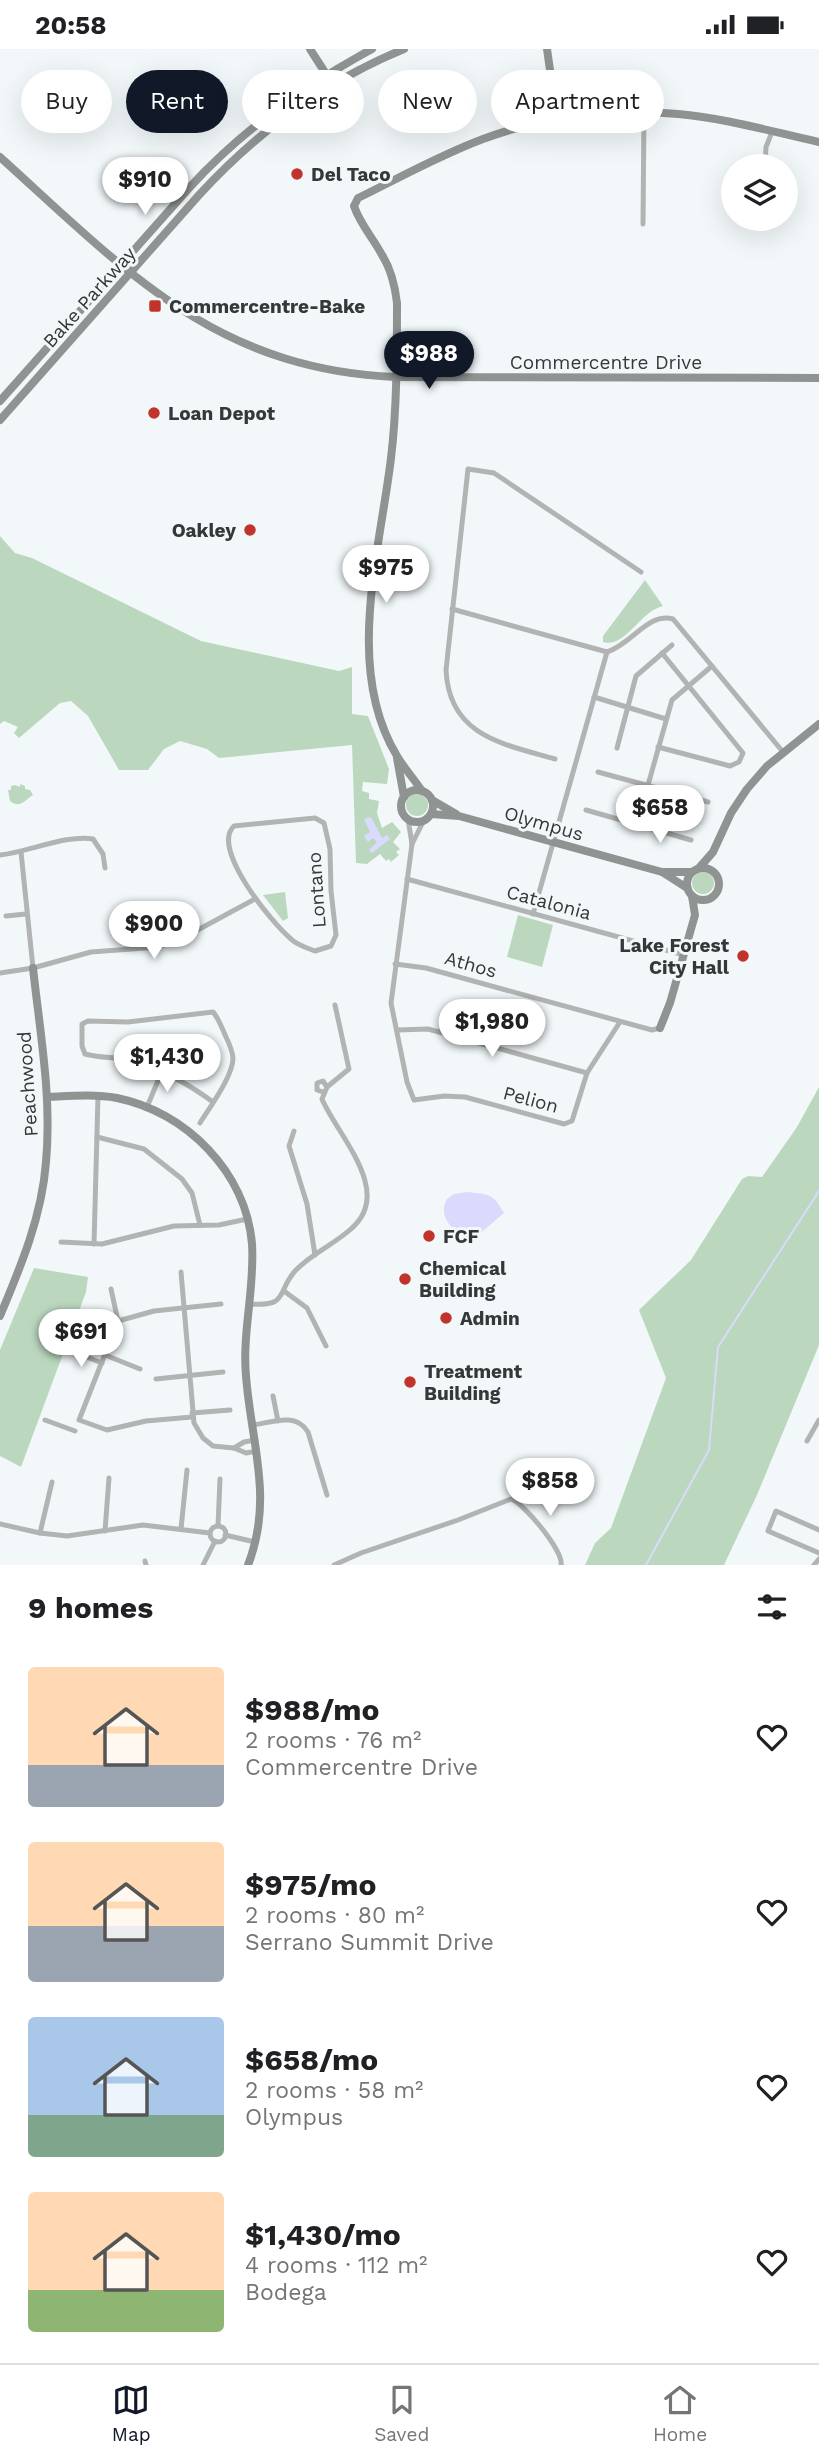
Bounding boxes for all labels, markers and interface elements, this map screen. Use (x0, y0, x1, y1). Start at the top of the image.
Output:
text: 20:58 (35, 10, 107, 40)
chip: Buy (21, 70, 112, 133)
chip: Rent (126, 70, 228, 133)
chip: Filters (242, 70, 364, 133)
chip: New (378, 70, 477, 133)
chip: Apartment (491, 70, 664, 133)
map controls (721, 154, 798, 231)
button: layers (721, 154, 798, 231)
pin: $910 (104, 157, 186, 217)
place label: Del Taco (311, 163, 391, 186)
text: $910 (118, 166, 172, 193)
marker: Del Taco (289, 166, 305, 182)
street label: Bake Parkway (38, 242, 141, 352)
place label: Commercentre-Bake (169, 295, 365, 318)
marker: Commercentre-Bake (147, 298, 163, 314)
pin: $988 (388, 331, 470, 391)
text: $988 (400, 340, 458, 367)
street label: Commercentre Drive (510, 351, 702, 374)
place label: Loan Depot (168, 402, 276, 425)
marker: Loan Depot (146, 405, 162, 421)
place label: Oakley (172, 519, 236, 542)
marker: Oakley (242, 522, 258, 538)
pin: $975 (345, 545, 427, 605)
text: $975 (358, 554, 414, 581)
pin: $658 (619, 785, 701, 845)
text: $658 (632, 794, 688, 821)
street label: Olympus (502, 801, 586, 846)
street label: Lontano (302, 851, 331, 929)
street label: Catalonia (504, 880, 594, 925)
pin: $900 (113, 901, 195, 961)
text: $900 (125, 910, 183, 937)
place label: Lake Forest City Hall (619, 934, 730, 979)
street label: Athos (442, 946, 500, 983)
marker: Lake Forest City Hall (735, 948, 751, 964)
pin: $1,980 (435, 999, 549, 1059)
text: $1,980 (455, 1008, 529, 1035)
street label: Peachwood (12, 1030, 43, 1137)
pin: $1,430 (110, 1035, 224, 1094)
text: $1,430 (130, 1043, 204, 1070)
street label: Pelion (501, 1081, 561, 1118)
place label: FCF (443, 1225, 479, 1248)
marker: FCF (421, 1228, 437, 1244)
place label: Chemical Building (419, 1257, 507, 1302)
marker: Chemical Building (397, 1271, 413, 1287)
place label: Admin (460, 1307, 520, 1330)
pin: $691 (40, 1309, 122, 1369)
marker: Admin (438, 1310, 454, 1326)
text: $691 (55, 1318, 108, 1345)
place label: Treatment Building (424, 1360, 523, 1405)
marker: Treatment Building (402, 1374, 418, 1390)
pin: $858 (509, 1459, 591, 1518)
text: $858 (522, 1467, 579, 1494)
icon: filters (753, 1588, 791, 1626)
text: 9 homes (28, 1590, 153, 1625)
text: $988/mo (245, 1692, 380, 1727)
icon: home (84, 1695, 168, 1779)
icon: heart (753, 1718, 791, 1756)
text: 2 rooms · 76 m² (245, 1727, 421, 1754)
text: Commercentre Drive (245, 1754, 478, 1781)
text: $975/mo (245, 1867, 377, 1902)
icon: home (84, 1870, 168, 1954)
icon: heart (753, 1893, 791, 1931)
text: 2 rooms · 80 m² (245, 1902, 424, 1929)
text: Serrano Summit Drive (245, 1929, 494, 1956)
text: $658/mo (245, 2042, 378, 2077)
icon: home (84, 2045, 168, 2129)
icon: heart (753, 2068, 791, 2106)
text: 2 rooms · 58 m² (245, 2077, 424, 2104)
text: Olympus (245, 2104, 343, 2131)
text: $1,430/mo (245, 2217, 401, 2252)
icon: home (84, 2220, 168, 2304)
icon: heart (753, 2243, 791, 2281)
text: 4 rooms · 112 m² (245, 2252, 427, 2279)
text: Bodega (245, 2279, 327, 2306)
tab: Map (112, 2381, 151, 2446)
tab: Saved (374, 2381, 429, 2446)
tab: Home (653, 2381, 707, 2446)

